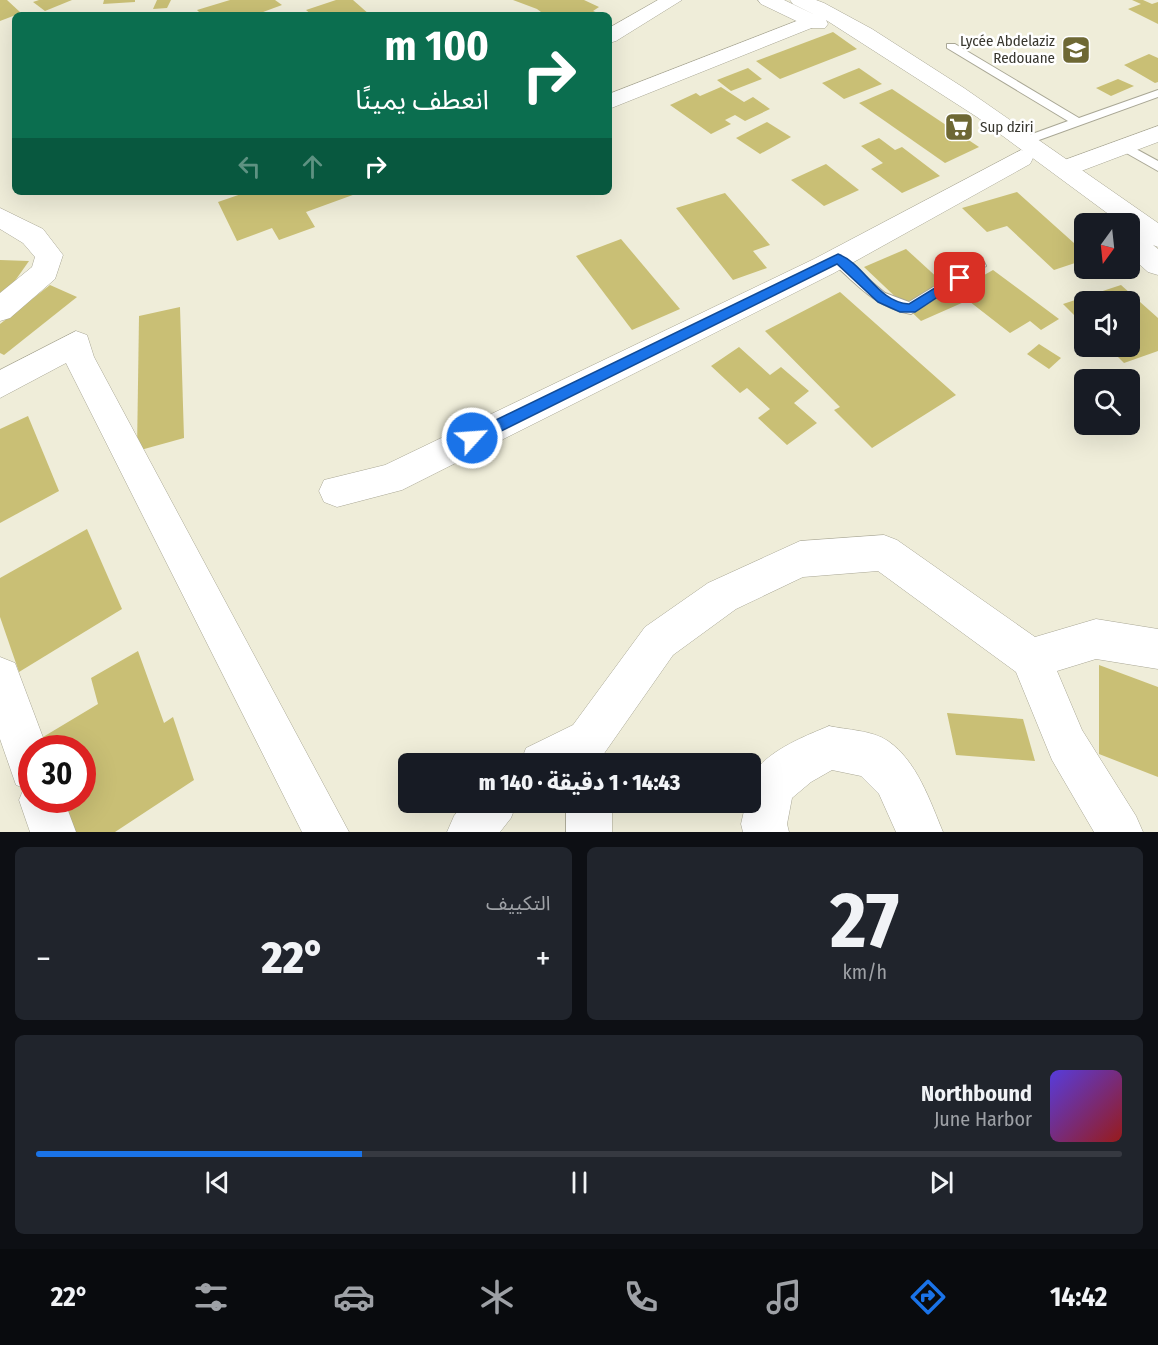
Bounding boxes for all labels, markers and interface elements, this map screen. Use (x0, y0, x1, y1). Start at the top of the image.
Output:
text: 100 m (385, 21, 489, 71)
place label: Lycée Abdelaziz Redouane (960, 32, 1055, 67)
school or university icon: Lycée Abdelaziz Redouane (1060, 34, 1092, 66)
icon: right (510, 36, 588, 114)
text: انعطف يمينًا (355, 84, 489, 116)
supermarket icon: Sup dziri (943, 111, 975, 143)
place label: Sup dziri (980, 118, 1034, 136)
icon: left (233, 150, 266, 183)
icon: ahead (296, 150, 329, 183)
icon: right (359, 150, 392, 183)
north arrow (1074, 213, 1140, 279)
map controls (1074, 213, 1140, 435)
pin (934, 252, 985, 303)
icon: arrive (943, 261, 976, 294)
button: sound (1074, 291, 1140, 357)
button: search (1074, 369, 1140, 435)
position arrow (440, 406, 504, 470)
speed limit sign: 30 (18, 735, 96, 813)
text: 14:43 · 1 دقيقة · 140 m (479, 769, 680, 796)
text: 27 (830, 874, 899, 968)
text: التكييف (486, 891, 551, 915)
text: 22° (262, 931, 325, 985)
text: − (36, 939, 51, 979)
text: + (535, 939, 551, 979)
text: km/h (842, 960, 887, 984)
text: Northbound (921, 1080, 1032, 1107)
text: June Harbor (934, 1107, 1032, 1131)
icon: previous (201, 1166, 234, 1199)
icon: pause (563, 1166, 596, 1199)
icon: next (925, 1166, 958, 1199)
icon: filters (190, 1276, 232, 1318)
icon: car (333, 1276, 375, 1318)
icon: climate (476, 1276, 518, 1318)
icon: phone (620, 1276, 662, 1318)
icon: music (763, 1276, 805, 1318)
icon: directions (907, 1276, 949, 1318)
text: 22° (51, 1281, 88, 1313)
text: 14:42 (1050, 1281, 1107, 1313)

